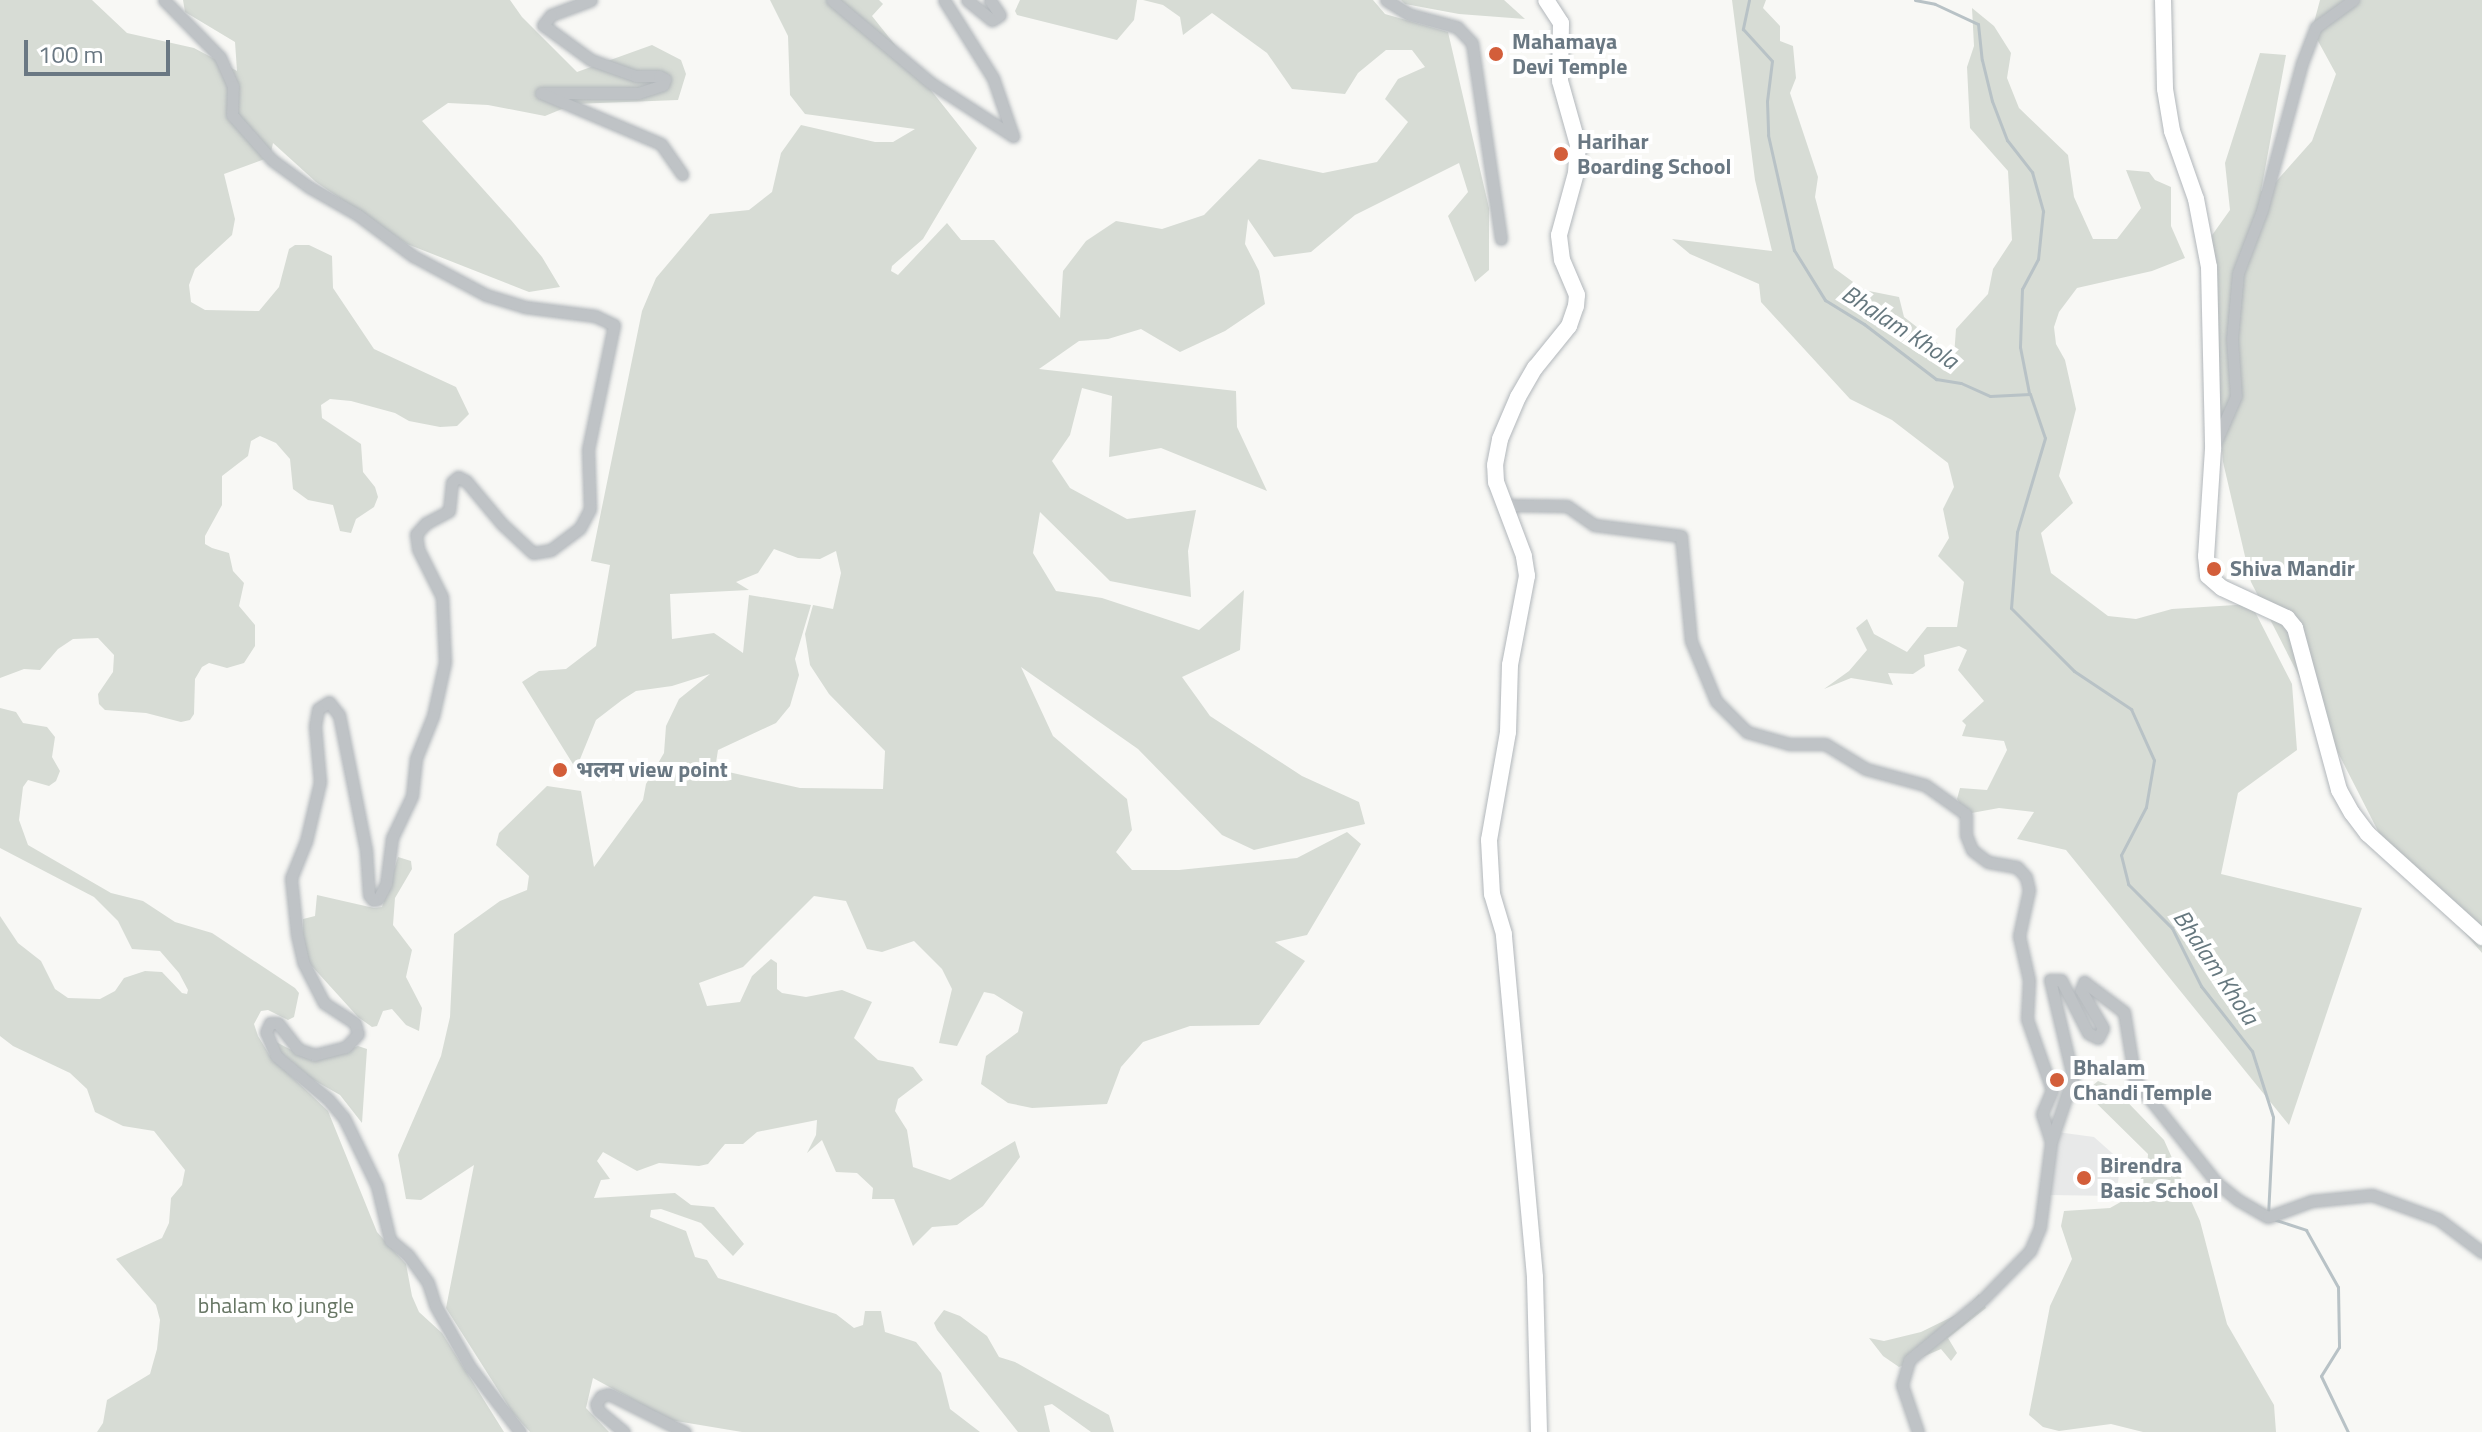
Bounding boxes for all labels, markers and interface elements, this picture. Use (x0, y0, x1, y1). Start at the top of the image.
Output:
scale bar (28, 24, 174, 74)
place label: Mahamaya Devi Temple (1512, 28, 1627, 80)
text: 100 m (38, 36, 104, 72)
marker: Mahamaya Devi Temple (1487, 45, 1505, 63)
place label: Harihar Boarding School (1577, 128, 1731, 180)
marker: Harihar Boarding School (1552, 145, 1570, 163)
water label: Bhalam Khola (1837, 279, 1963, 375)
place label: Shiva Mandir (2230, 556, 2355, 582)
marker: Shiva Mandir (2205, 560, 2223, 578)
place label: भलम view point (576, 757, 728, 783)
marker: भलम view point (551, 761, 569, 779)
water label: Bhalam Khola (2167, 904, 2265, 1030)
place label: Bhalam Chandi Temple (2073, 1054, 2212, 1106)
marker: Bhalam Chandi Temple (2048, 1071, 2066, 1089)
place label: Birendra Basic School (2100, 1152, 2219, 1204)
marker: Birendra Basic School (2075, 1169, 2093, 1187)
park label: bhalam ko jungle (198, 1293, 354, 1319)

